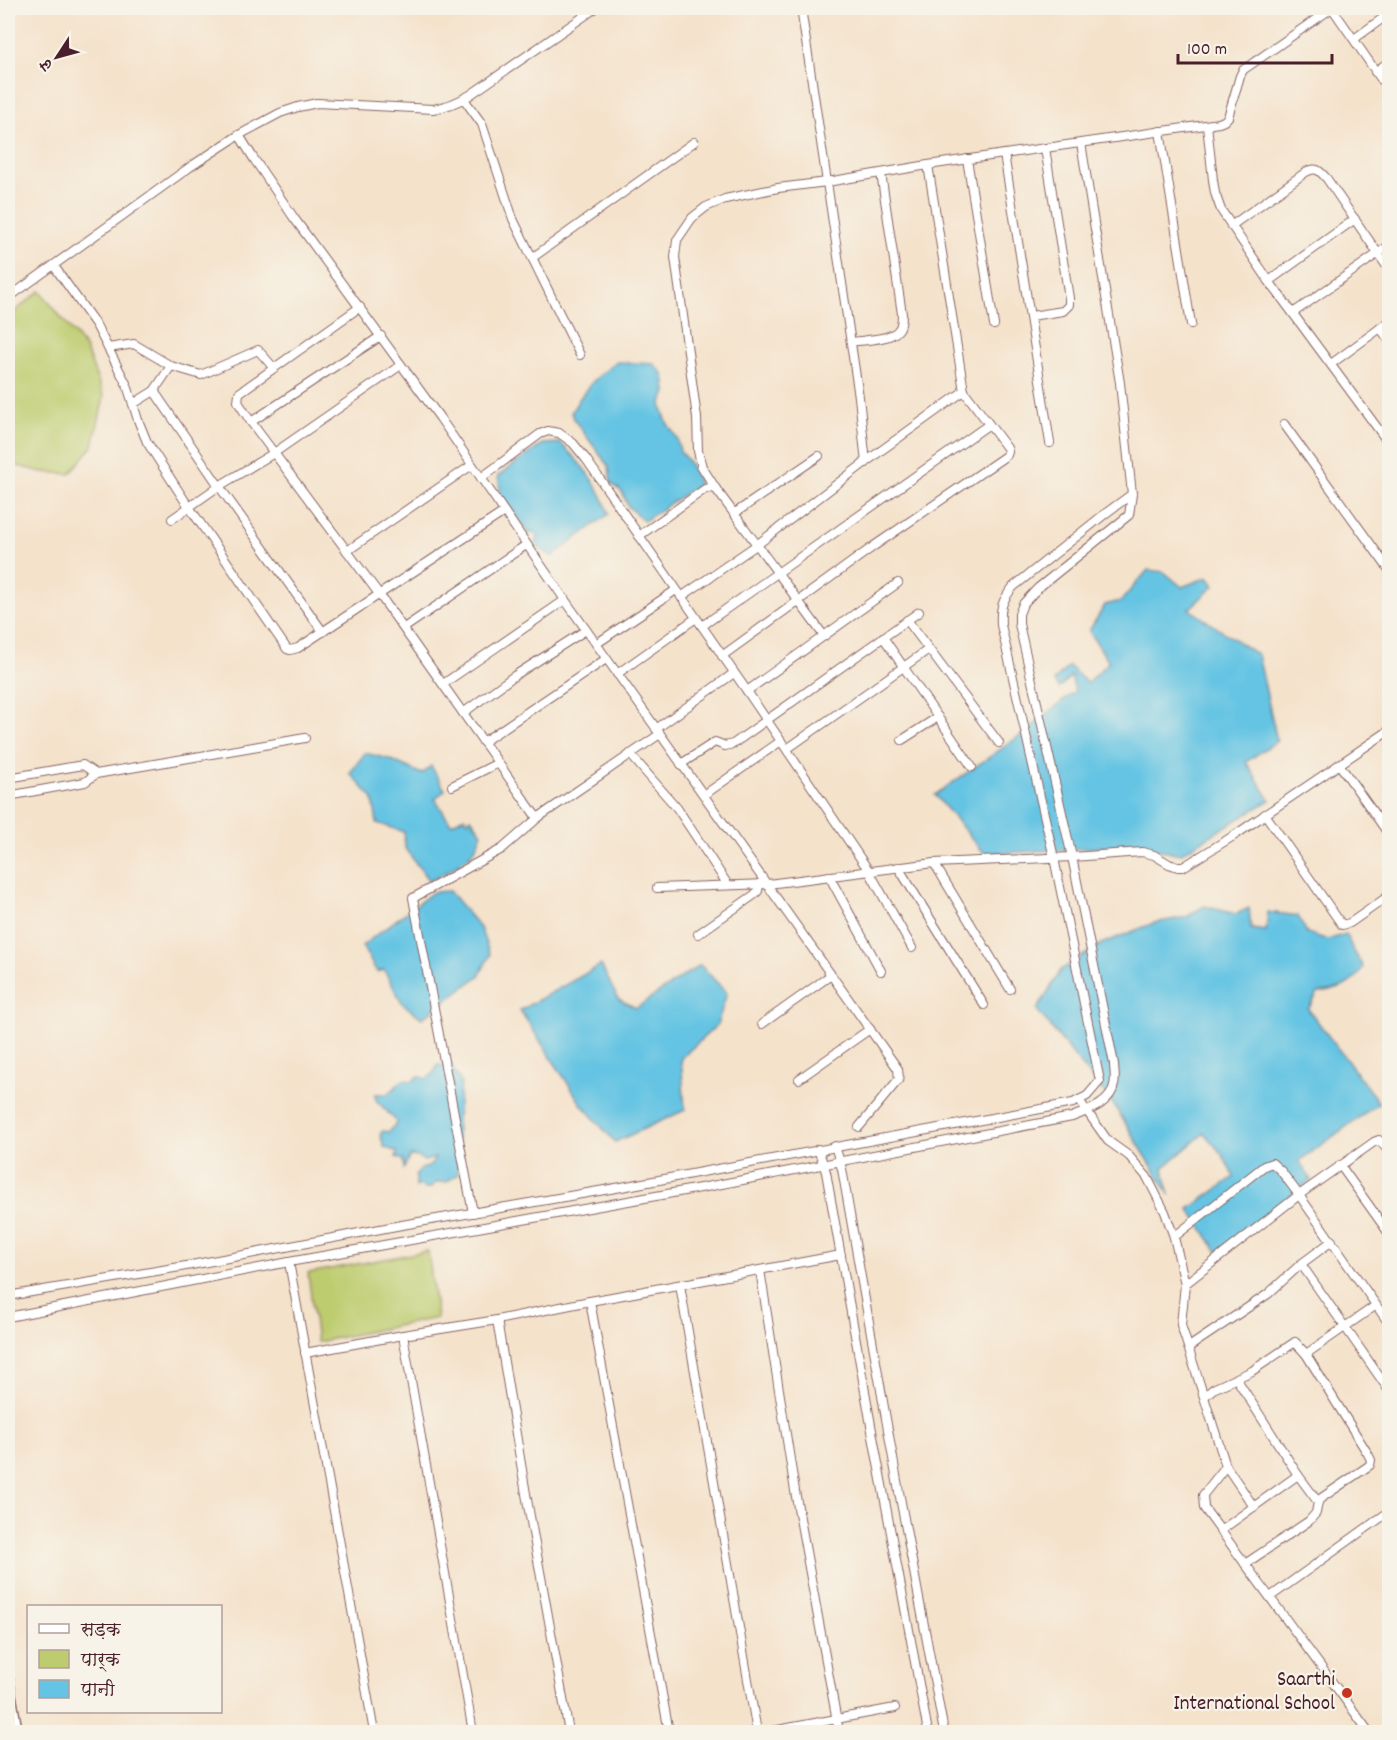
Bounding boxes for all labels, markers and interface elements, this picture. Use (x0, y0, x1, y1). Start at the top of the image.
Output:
north arrow (27, 27, 87, 87)
scale bar (1178, 27, 1332, 65)
text: 100 m (1187, 38, 1227, 63)
text: उ (34, 53, 59, 76)
legend (27, 1605, 222, 1713)
text: सड़क (80, 1619, 122, 1644)
text: पार्क (80, 1649, 121, 1674)
place label: Saarthi International School (1173, 1666, 1335, 1720)
text: पानी (80, 1679, 115, 1704)
marker: Saarthi International School (1340, 1686, 1354, 1700)

